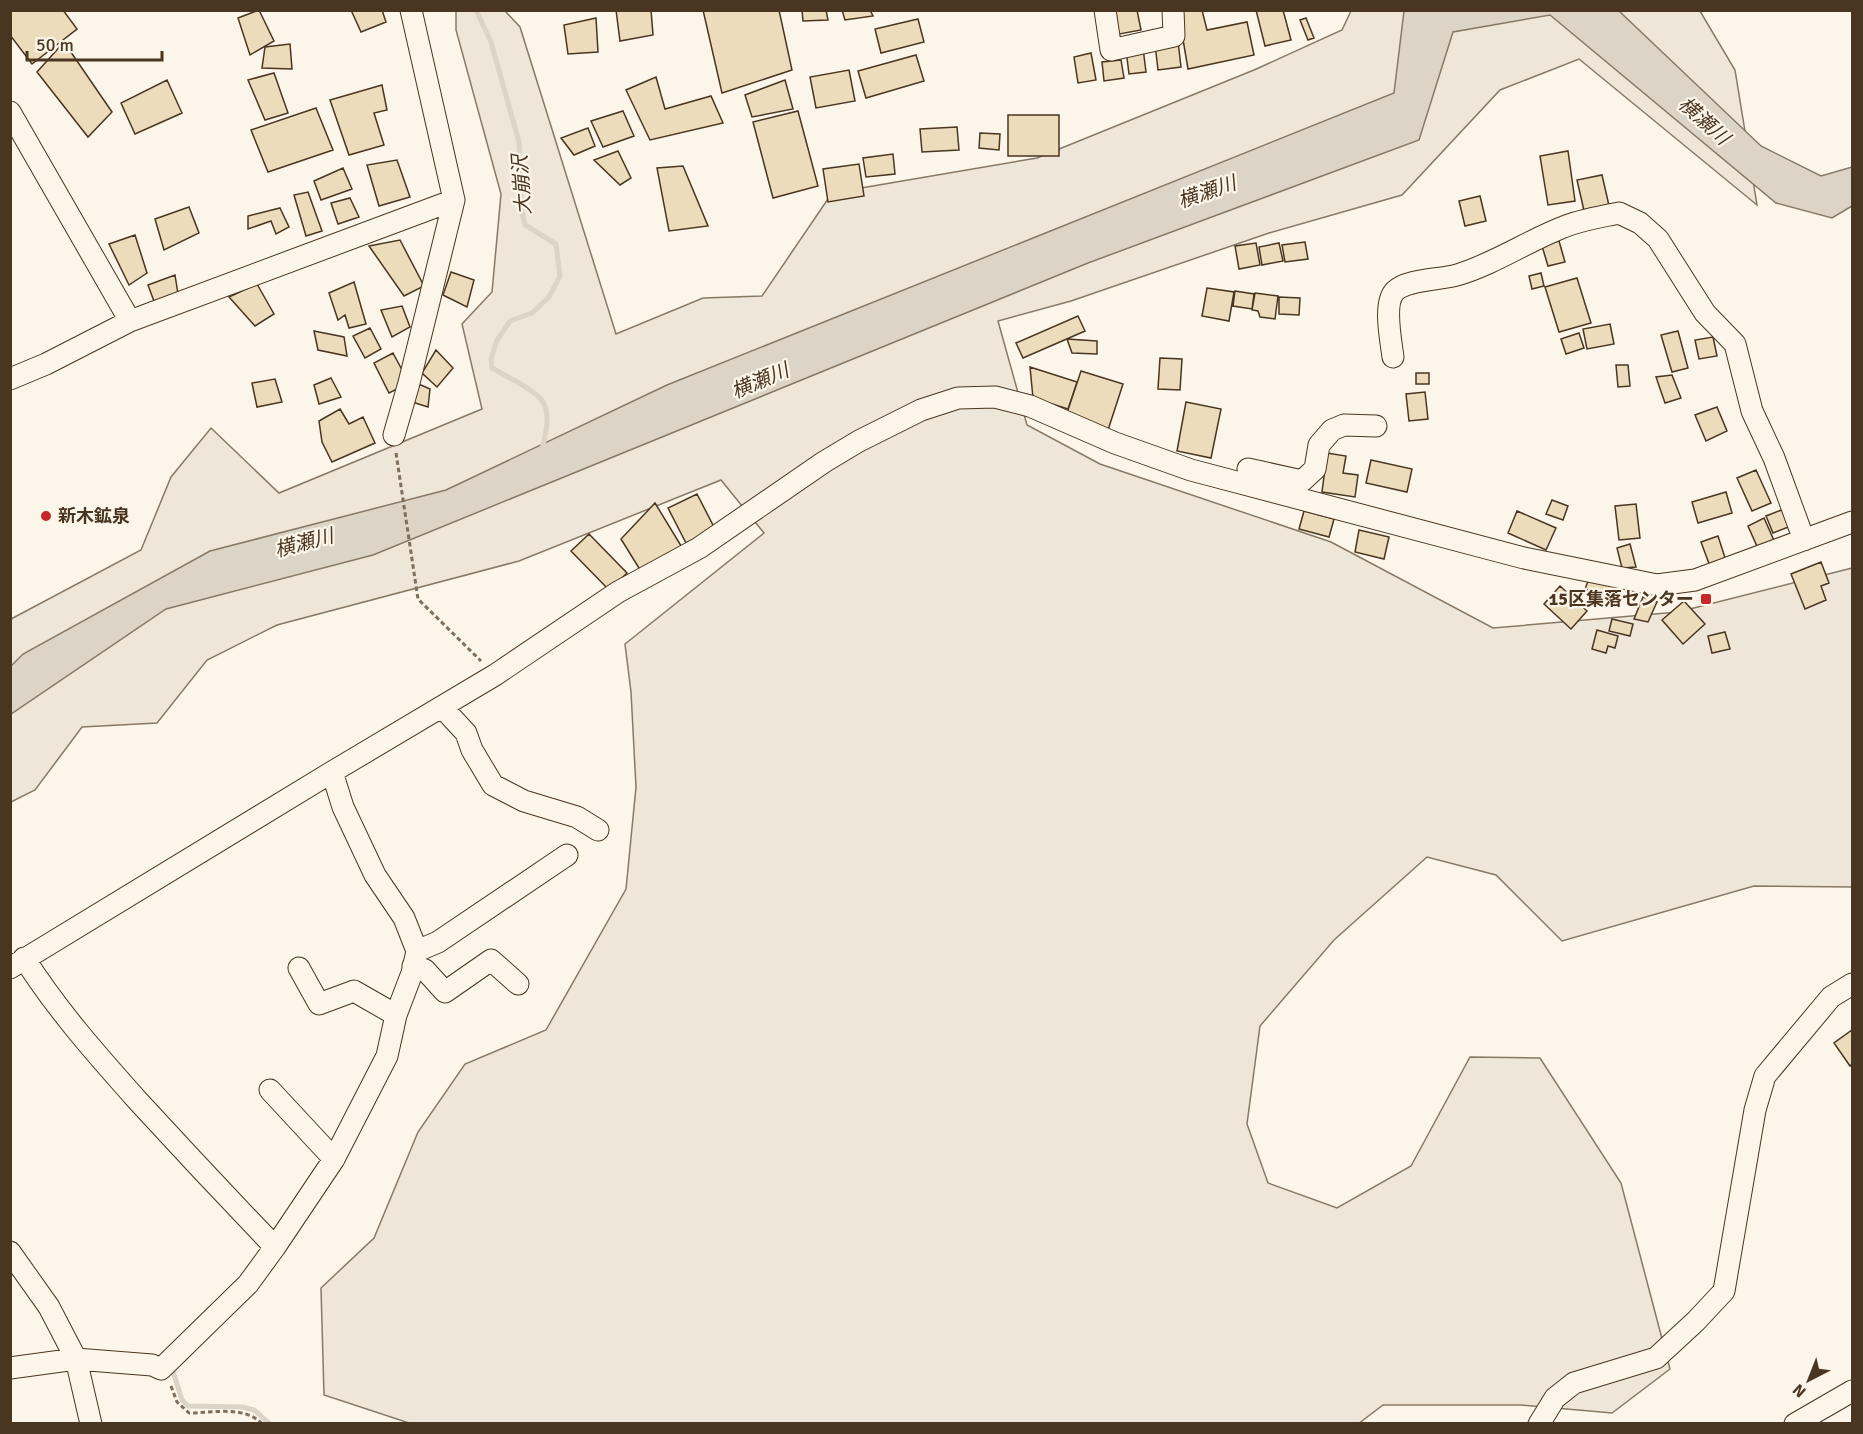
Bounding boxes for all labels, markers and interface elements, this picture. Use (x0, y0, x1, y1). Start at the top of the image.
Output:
scale bar (27, 24, 162, 62)
text: 50 m (36, 34, 74, 56)
water label: 横瀬川 (1673, 92, 1736, 152)
water label: 大崩沢 (507, 151, 537, 216)
water label: 横瀬川 (1175, 170, 1241, 214)
water label: 横瀬川 (728, 357, 794, 404)
place label: 新木鉱泉 (58, 505, 130, 527)
marker: 新木鉱泉 (39, 509, 53, 523)
water label: 横瀬川 (272, 523, 338, 563)
place label: 15区集落センター (1549, 588, 1694, 610)
marker: 15区集落センター (1699, 592, 1713, 606)
north arrow (1779, 1350, 1839, 1410)
text: N (1789, 1379, 1810, 1402)

